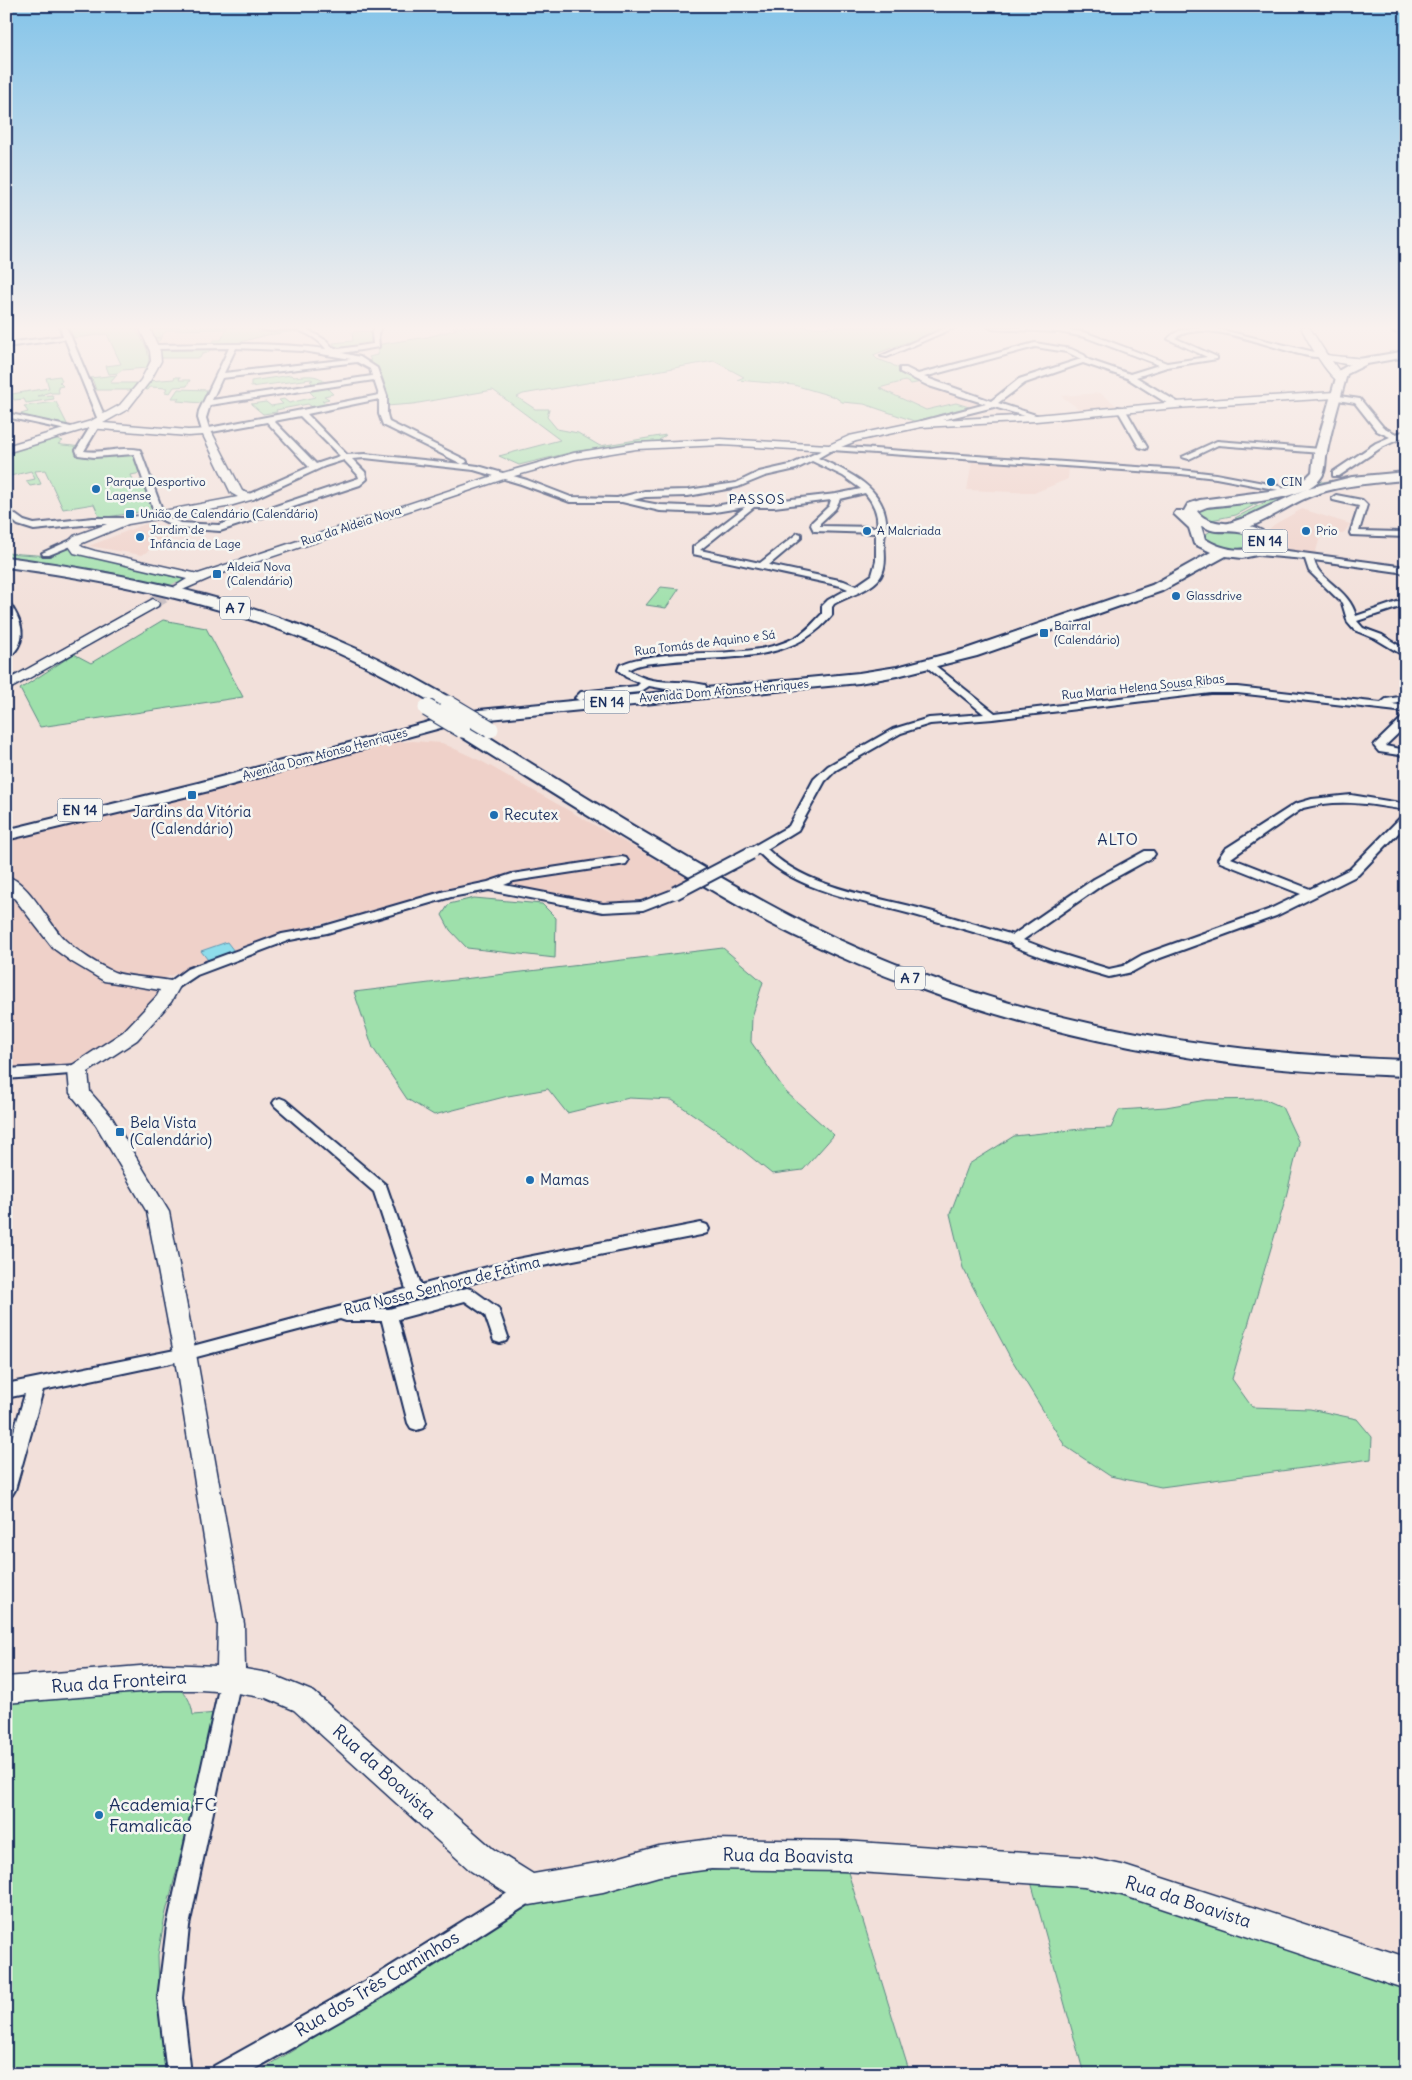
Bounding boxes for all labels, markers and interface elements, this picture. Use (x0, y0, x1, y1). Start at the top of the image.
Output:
place label: Parque Desportivo Lagense (106, 474, 206, 503)
place label: CIN (1281, 474, 1302, 489)
marker: CIN (1265, 476, 1277, 488)
marker: Parque Desportivo Lagense (90, 483, 102, 495)
district label: PASSOS (728, 490, 786, 508)
street label: Rua da Aldeia Nova (299, 502, 403, 549)
place label: União de Calendário (Calendário) (140, 506, 318, 521)
marker: União de Calendário (Calendário) (124, 508, 136, 520)
place label: Jardim de Infância de Lage (150, 522, 241, 551)
place label: A Malcriada (877, 523, 941, 538)
place label: Prio (1316, 523, 1338, 538)
marker: A Malcriada (861, 525, 873, 537)
marker: Prio (1300, 525, 1312, 537)
road number: EN 14 (1242, 530, 1288, 552)
marker: Jardim de Infância de Lage (134, 531, 146, 543)
place label: Aldeia Nova (Calendário) (227, 559, 293, 588)
marker: Aldeia Nova (Calendário) (211, 568, 223, 580)
place label: Glassdrive (1186, 588, 1242, 603)
marker: Glassdrive (1170, 590, 1182, 602)
road number: A 7 (220, 596, 250, 620)
place label: Bairral (Calendário) (1054, 618, 1120, 647)
street label: Rua Tomás de Aquino e Sá (634, 626, 776, 659)
marker: Bairral (Calendário) (1038, 627, 1050, 639)
street label: Rua Maria Helena Sousa Ribas (1061, 670, 1225, 703)
street label: Avenida Dom Afonso Henriques (639, 676, 809, 705)
road number: EN 14 (584, 690, 630, 714)
street label: Avenida Dom Afonso Henriques (241, 724, 409, 783)
marker: Jardins da Vitória (Calendário) (186, 789, 198, 801)
road number: EN 14 (58, 798, 102, 822)
place label: Jardins da Vitória (Calendário) (133, 802, 252, 838)
place label: Recutex (504, 805, 559, 824)
marker: Recutex (488, 809, 500, 821)
district label: ALTO (1097, 829, 1139, 849)
road number: A 7 (895, 966, 925, 990)
place label: Bela Vista (Calendário) (130, 1113, 212, 1149)
marker: Bela Vista (Calendário) (114, 1126, 126, 1138)
place label: Mamas (540, 1170, 589, 1189)
marker: Mamas (524, 1174, 536, 1186)
street label: Rua Nossa Senhora de Fátima (342, 1252, 543, 1319)
street label: Rua da Fronteira (51, 1665, 187, 1698)
street label: Rua da Boavista (328, 1719, 441, 1824)
place label: Academia FC Famalicão (109, 1793, 216, 1837)
marker: Academia FC Famalicão (93, 1809, 105, 1821)
street label: Rua da Boavista (722, 1843, 854, 1868)
street label: Rua da Boavista (1122, 1870, 1254, 1933)
street label: Rua dos Três Caminhos (290, 1925, 463, 2042)

